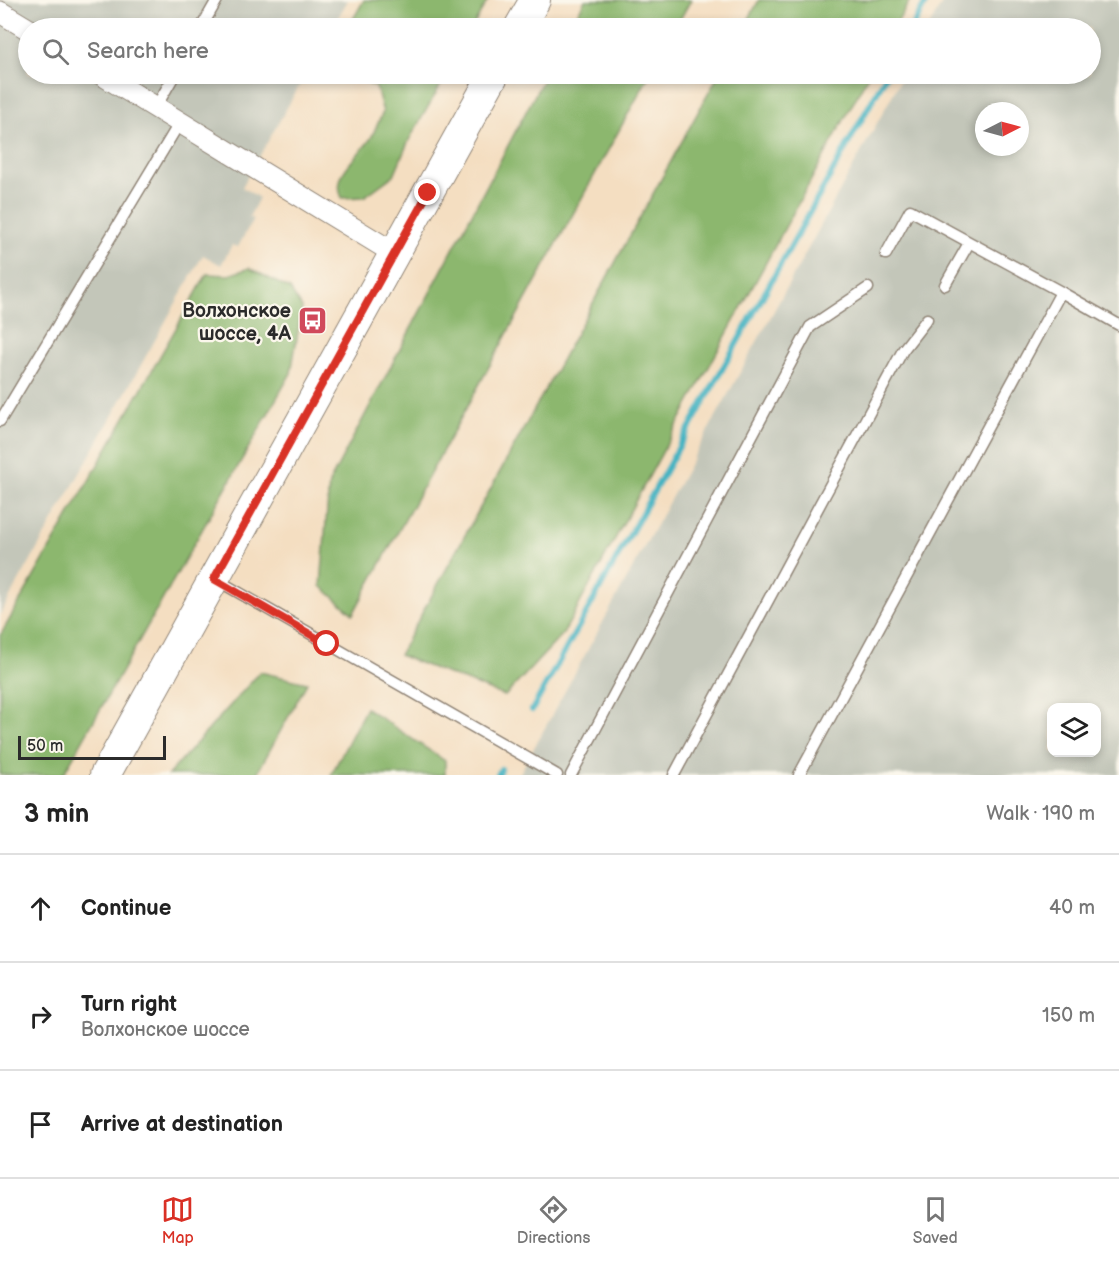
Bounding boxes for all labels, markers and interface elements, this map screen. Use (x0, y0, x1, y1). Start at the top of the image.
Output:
search box (18, 18, 1101, 84)
icon: search (39, 35, 72, 68)
text: Search here (87, 38, 209, 65)
north arrow (975, 102, 1029, 156)
route end (414, 179, 440, 205)
place label: Волхонское шоссе, 4А (182, 299, 291, 346)
bus stop icon: Волхонское шоссе, 4А (296, 305, 328, 337)
route start (313, 630, 339, 656)
map controls (1047, 703, 1101, 757)
button: layers (1047, 703, 1101, 757)
scale bar (18, 733, 166, 760)
text: 50 m (27, 737, 63, 756)
text: 3 min (24, 799, 89, 830)
text: Walk · 190 m (986, 802, 1095, 826)
icon: ahead (24, 892, 57, 925)
text: Continue (81, 895, 171, 922)
text: 40 m (1049, 896, 1095, 920)
text: Turn right (81, 991, 177, 1018)
icon: right (24, 1000, 57, 1033)
text: 150 m (1042, 1004, 1095, 1028)
text: Волхонское шоссе (81, 1018, 250, 1042)
icon: arrive (24, 1108, 57, 1141)
text: Arrive at destination (81, 1111, 283, 1138)
tab: Map (161, 1193, 194, 1248)
tab: Directions (517, 1193, 590, 1248)
tab: Saved (913, 1193, 958, 1248)

